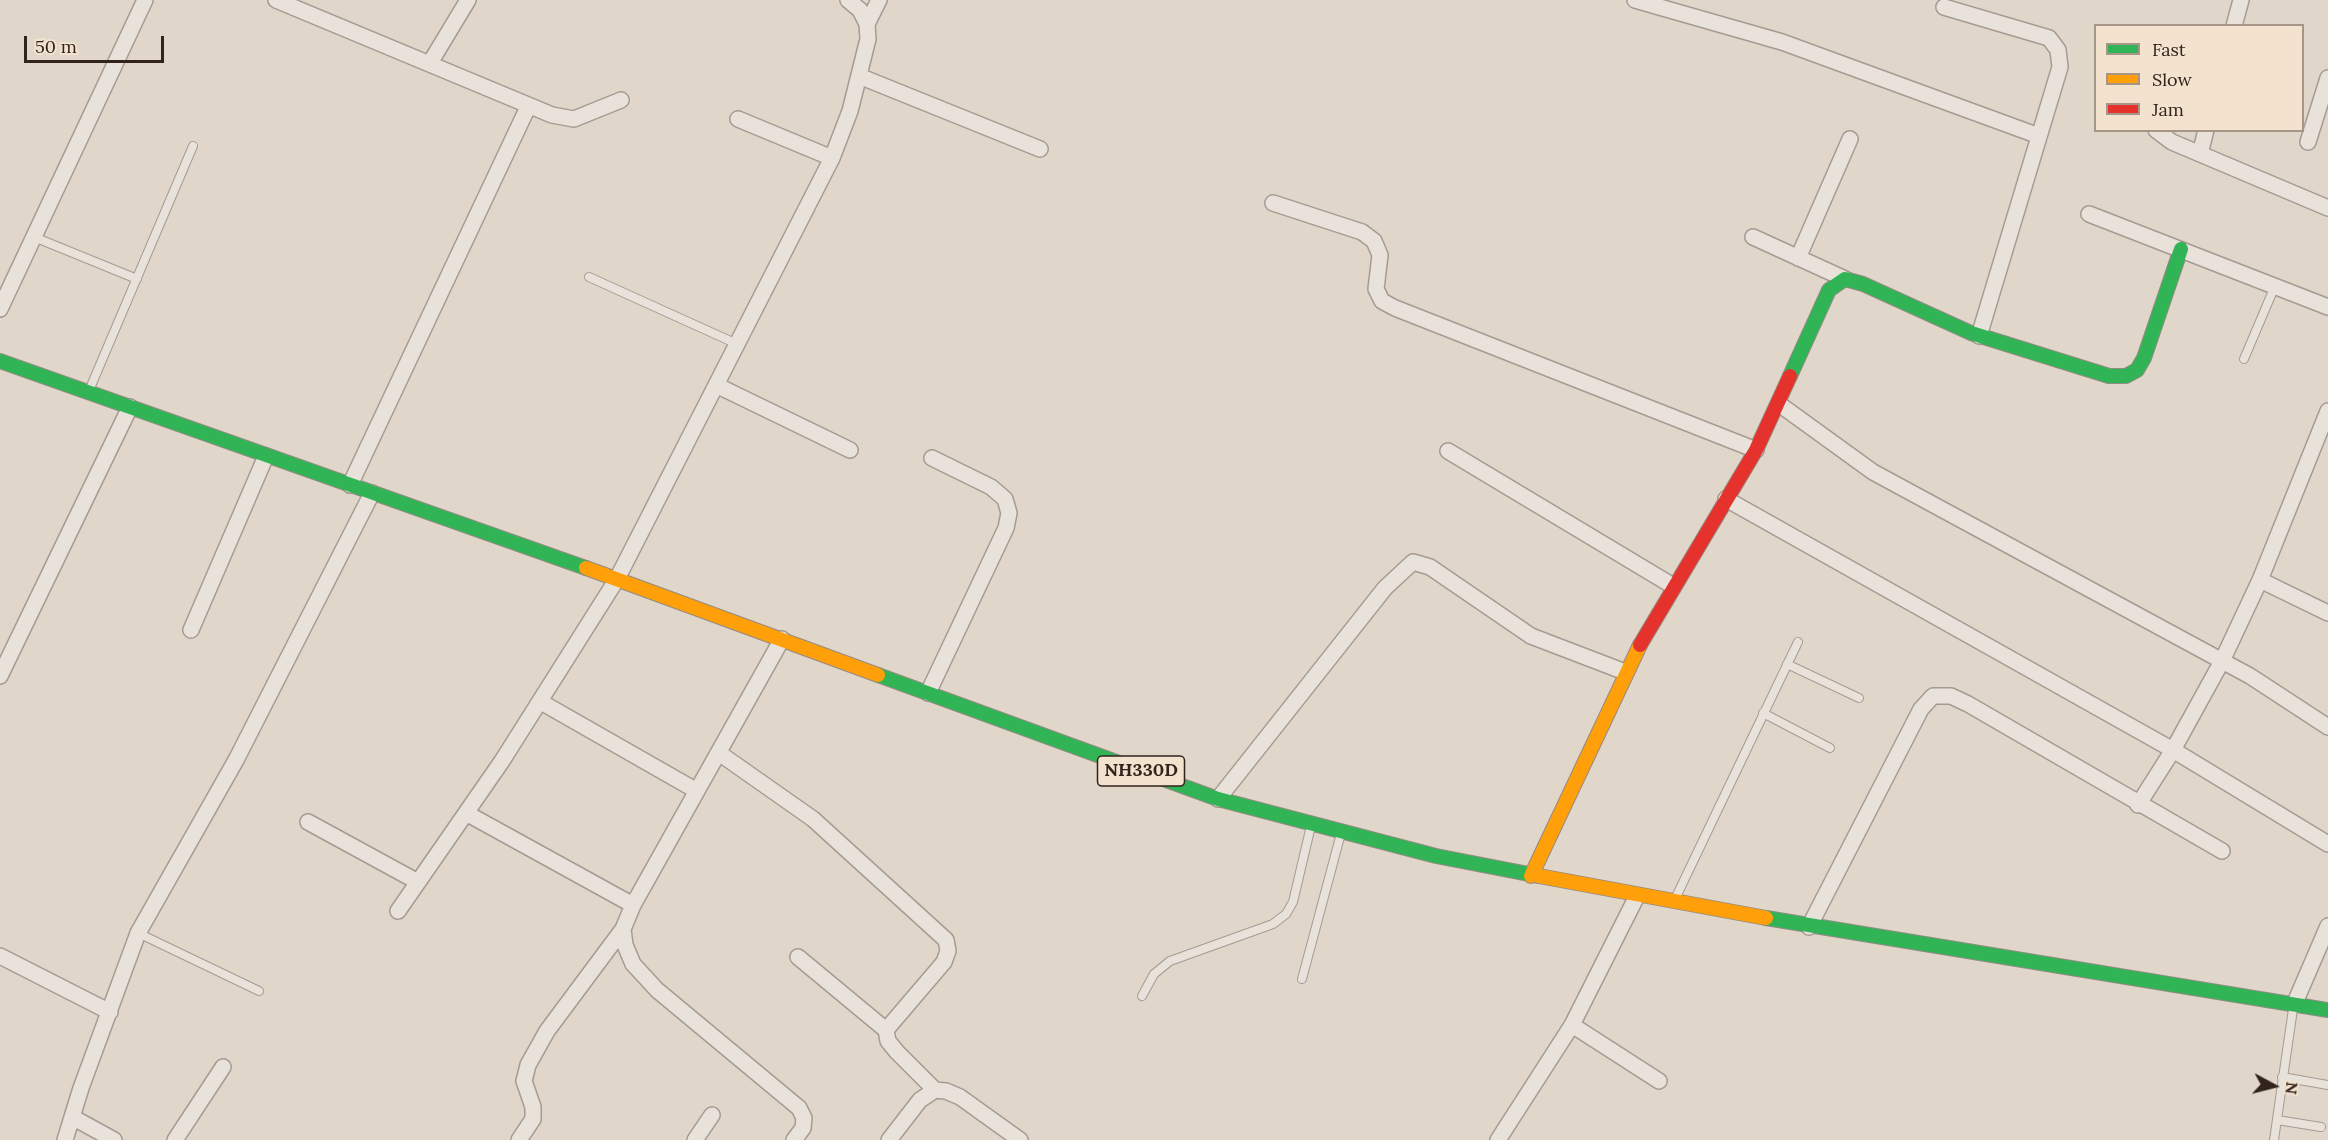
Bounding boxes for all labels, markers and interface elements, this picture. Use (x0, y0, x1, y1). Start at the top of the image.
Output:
scale bar (27, 24, 166, 62)
legend (2094, 24, 2304, 132)
text: 50 m (35, 35, 77, 58)
text: Fast (2152, 38, 2186, 61)
text: Slow (2152, 68, 2192, 91)
text: Jam (2152, 98, 2184, 121)
road number: NH330D (1098, 756, 1184, 786)
north arrow (2244, 1056, 2304, 1116)
text: N (2281, 1081, 2303, 1096)

